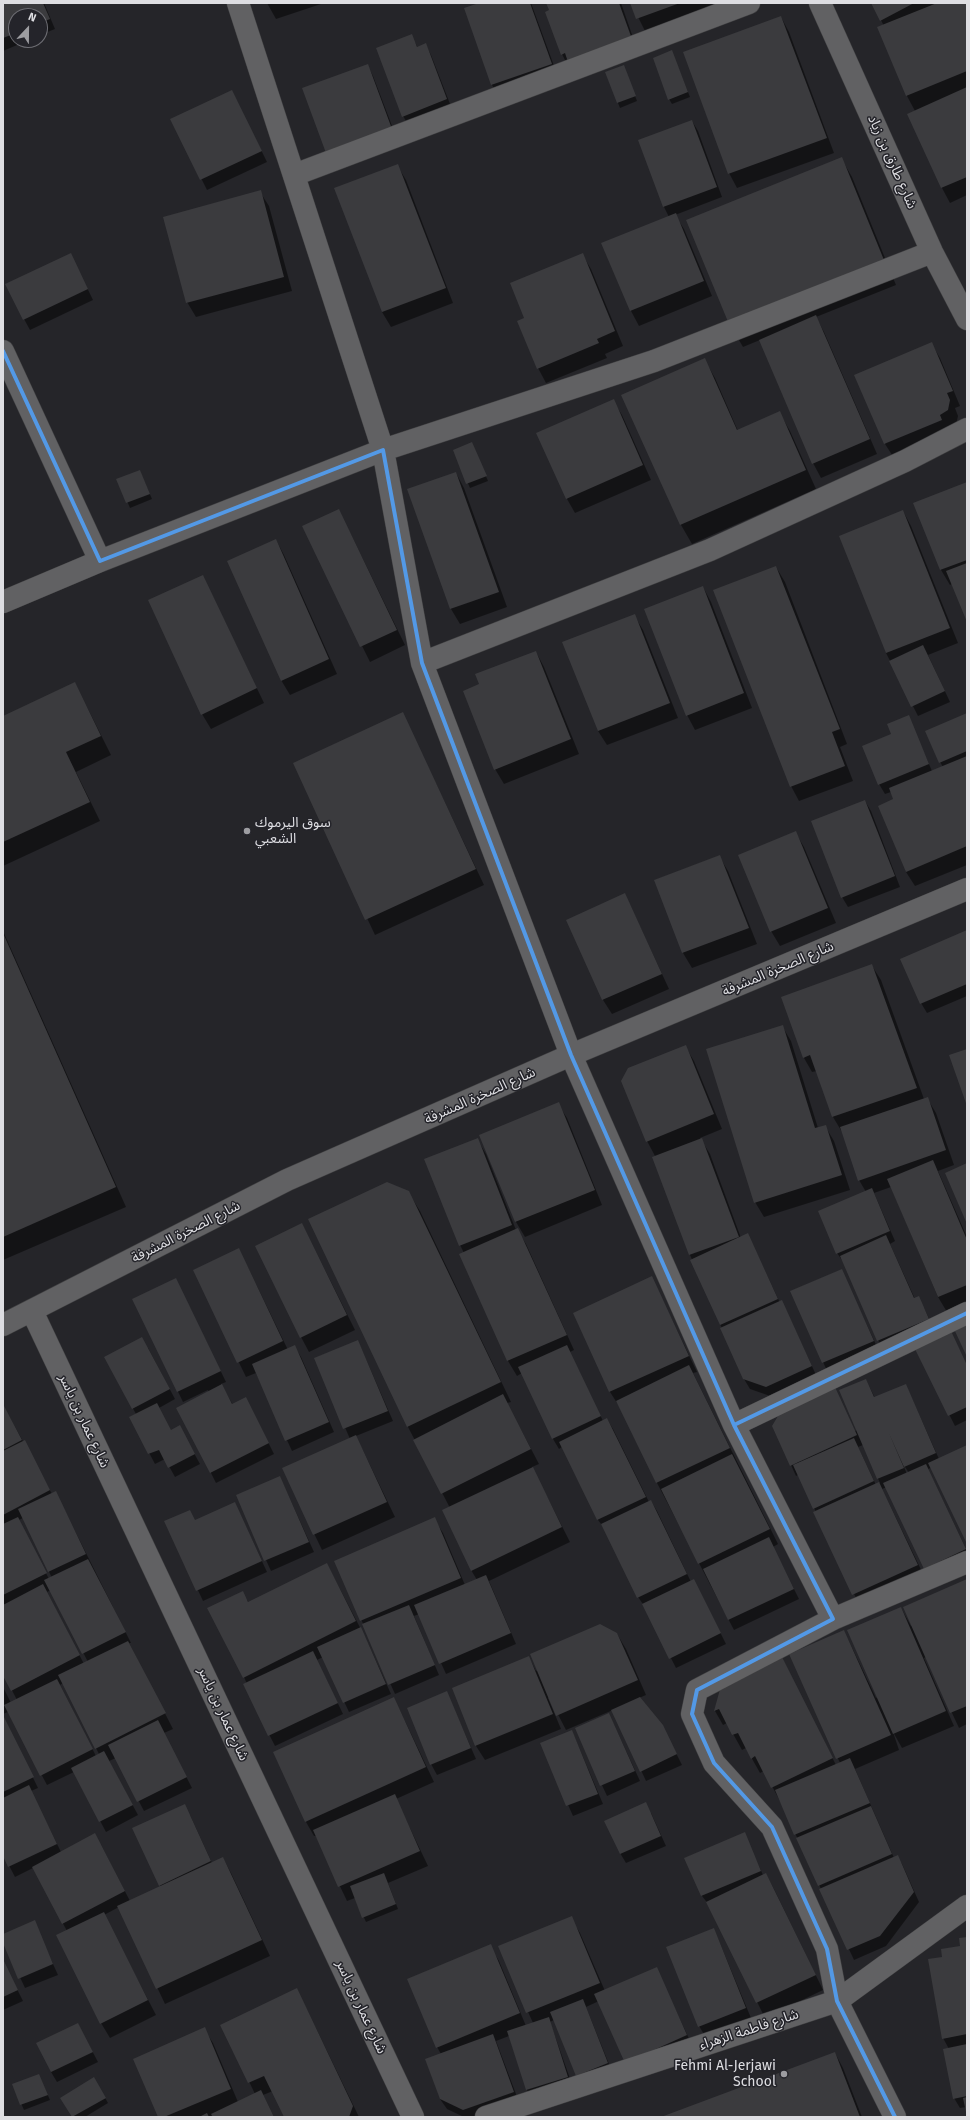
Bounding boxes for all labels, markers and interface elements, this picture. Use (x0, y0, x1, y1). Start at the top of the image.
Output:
north arrow (8, 8, 48, 48)
text: N (26, 10, 38, 25)
street label: شارع طارق بن زياد (864, 112, 920, 212)
place label: سوق اليرموك الشعبي (255, 815, 331, 848)
marker: سوق اليرموك الشعبي (242, 826, 252, 836)
street label: شارع الصخرة المشرفة (720, 938, 836, 1000)
street label: شارع الصخرة المشرفة (422, 1064, 538, 1128)
street label: شارع الصخرة المشرفة (129, 1197, 243, 1267)
street label: شارع عمار بن ياسر (55, 1371, 113, 1471)
street label: شارع عمار بن ياسر (194, 1664, 252, 1764)
street label: شارع عمار بن ياسر (332, 1957, 390, 2057)
street label: شارع فاطمة الزهراء (697, 2006, 801, 2054)
place label: Fehmi Al-Jerjawi School (674, 2058, 776, 2090)
marker: Fehmi Al-Jerjawi School (779, 2069, 789, 2079)

